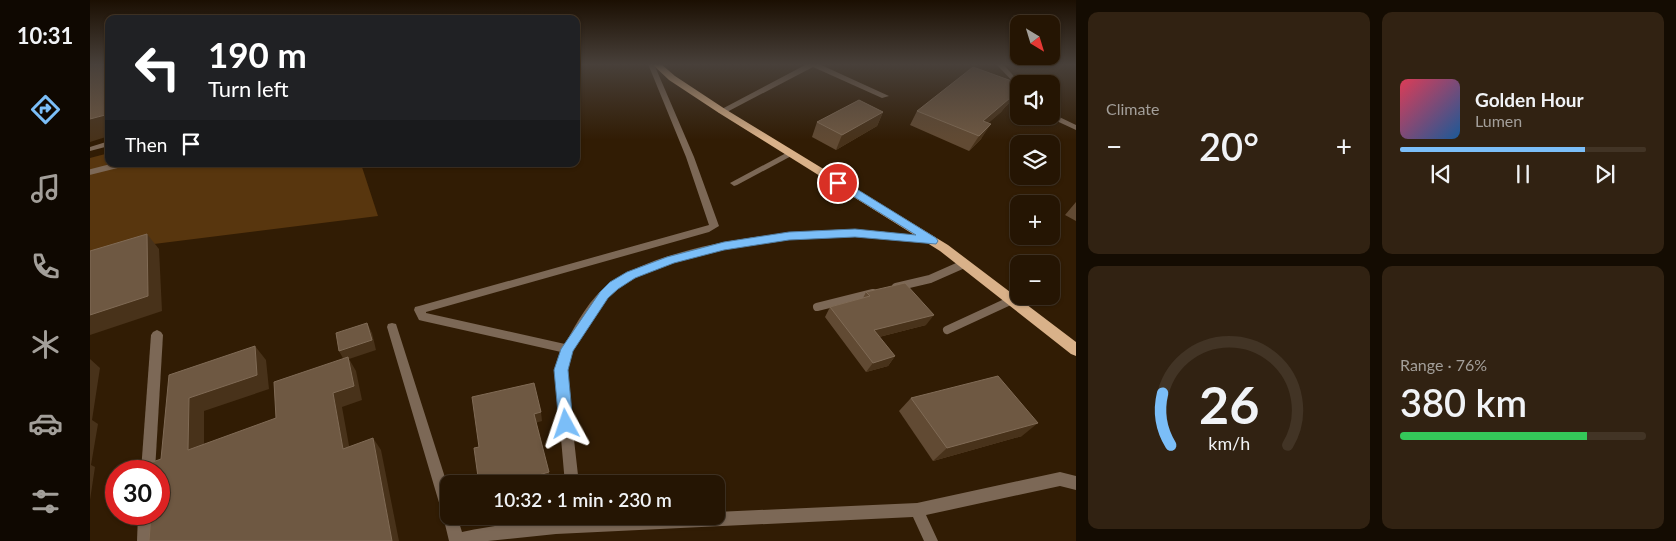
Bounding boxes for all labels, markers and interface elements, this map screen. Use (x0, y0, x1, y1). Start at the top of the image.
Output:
north arrow (1010, 15, 1060, 65)
map controls (1010, 15, 1060, 305)
text: 10:31 (17, 22, 73, 49)
text: 190 m (208, 33, 307, 75)
icon: left (125, 35, 190, 100)
text: Turn left (208, 75, 289, 102)
button: sound (1010, 75, 1060, 125)
text: Golden Hour (1475, 88, 1584, 111)
icon: directions (28, 92, 63, 127)
text: Climate (1106, 99, 1159, 118)
text: Lumen (1475, 111, 1522, 130)
text: 20° (1199, 123, 1259, 169)
text: − (1106, 129, 1122, 163)
text: + (1336, 129, 1352, 163)
icon: arrive (177, 130, 205, 158)
text: Then (125, 133, 167, 156)
button: layers (1010, 135, 1060, 185)
icon: previous (1427, 160, 1455, 188)
icon: pause (1509, 160, 1537, 188)
icon: next (1591, 160, 1619, 188)
pin (817, 162, 859, 204)
icon: arrive (824, 169, 852, 197)
icon: music (28, 171, 63, 206)
button: + (1010, 195, 1060, 245)
icon: phone (28, 249, 63, 284)
button: − (1010, 255, 1060, 305)
icon: climate (28, 327, 63, 362)
text: Range · 76% (1400, 355, 1487, 374)
text: 26 (1199, 373, 1259, 435)
text: 380 km (1400, 379, 1527, 425)
position arrow (539, 397, 591, 449)
icon: car (28, 406, 63, 441)
text: km/h (1208, 432, 1250, 454)
speed limit sign: 30 (105, 460, 170, 525)
icon: filters (28, 484, 63, 519)
text: 10:32 · 1 min · 230 m (493, 488, 672, 511)

